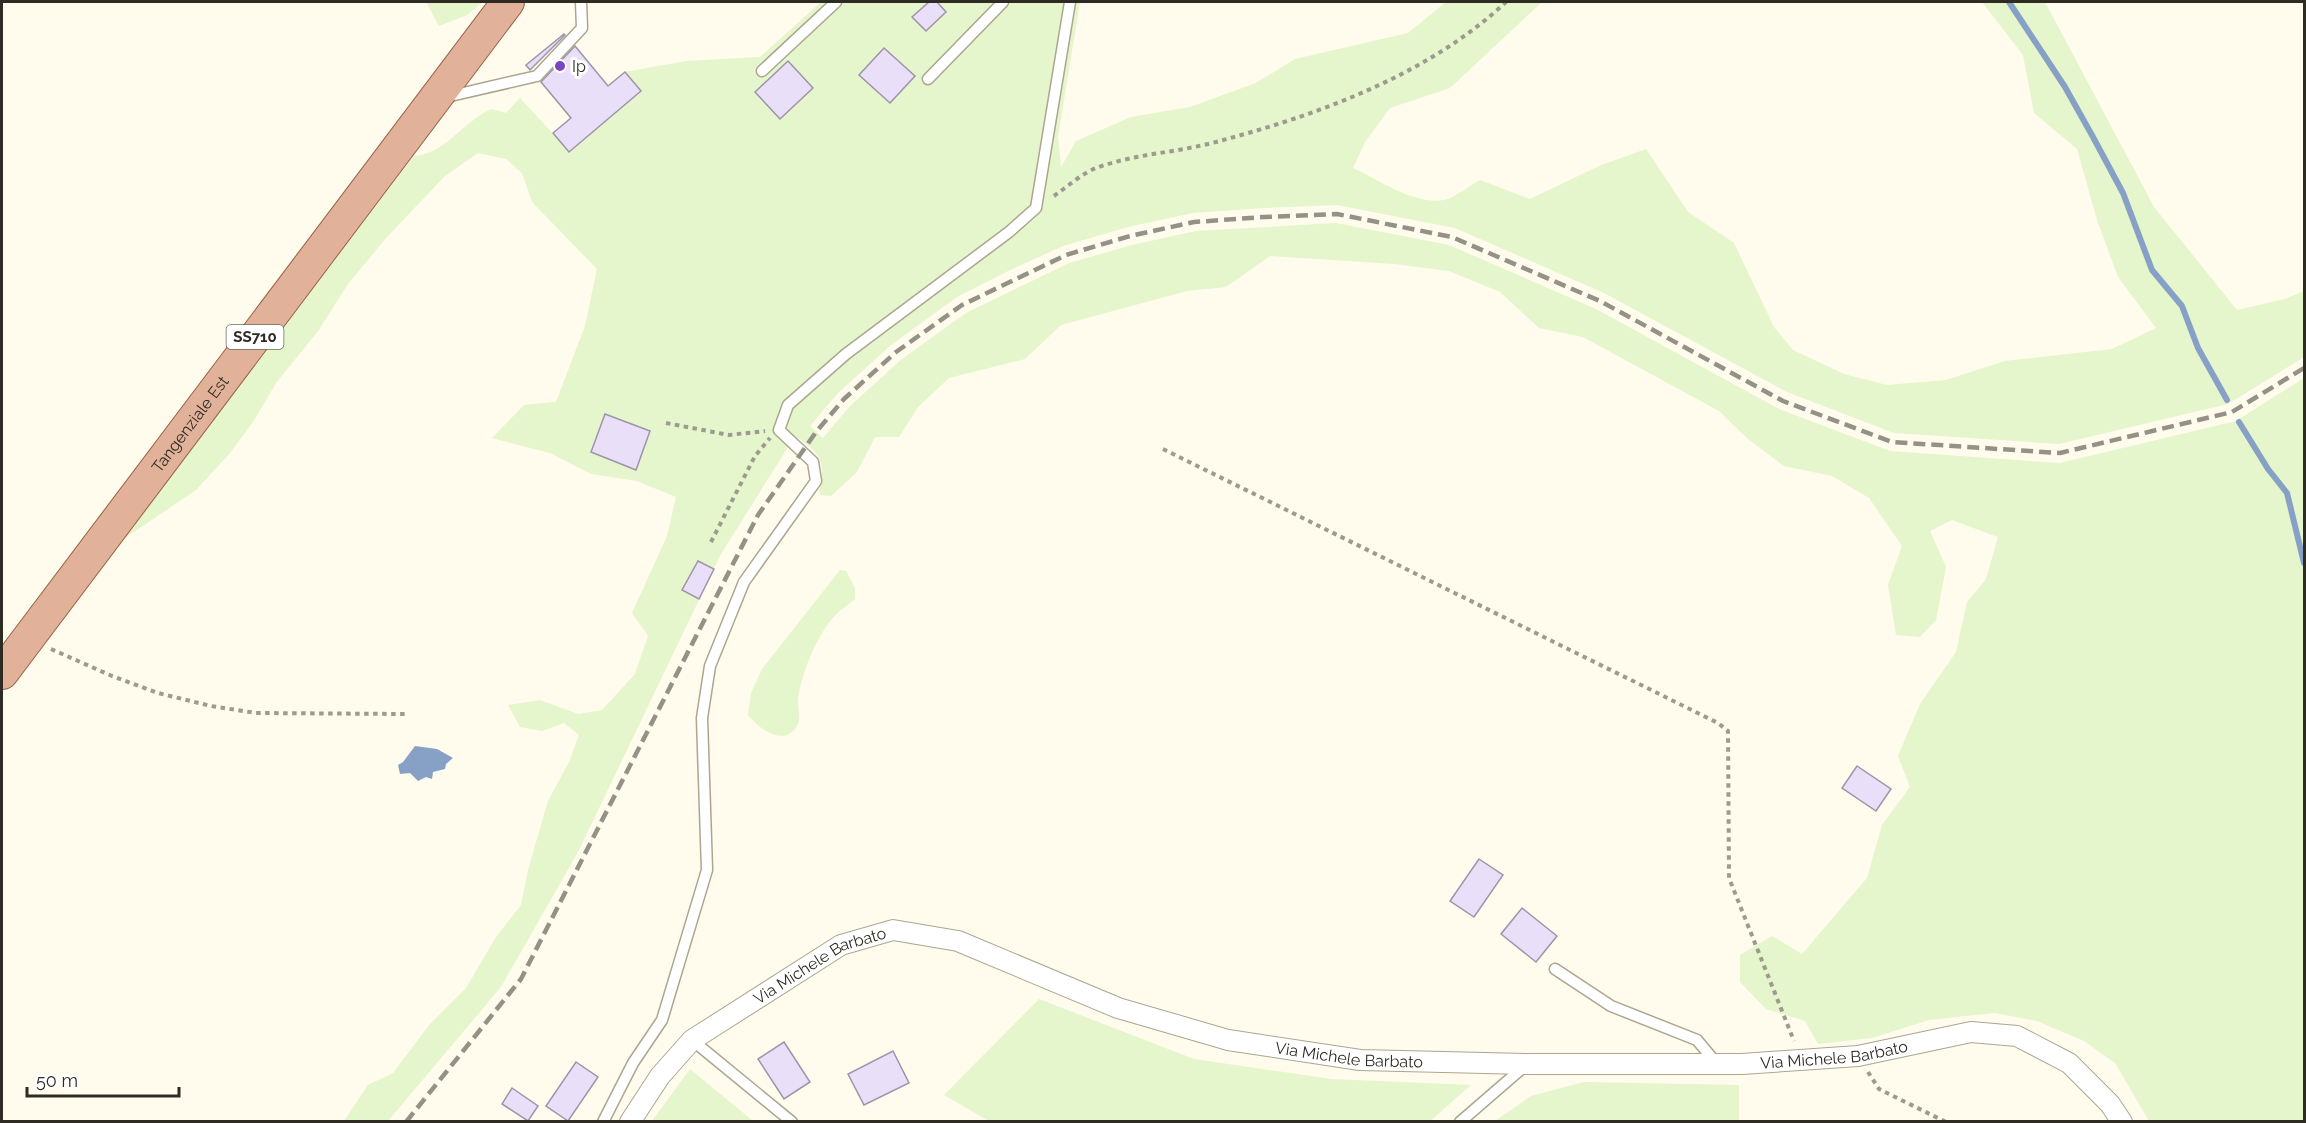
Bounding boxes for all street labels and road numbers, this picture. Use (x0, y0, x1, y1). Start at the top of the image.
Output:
road number: SS710 (226, 325, 284, 349)
street label: Tangenziale Est (148, 372, 233, 476)
street label: Via Michele Barbato (750, 923, 888, 1008)
street label: Via Michele Barbato (1760, 1037, 1910, 1073)
street label: Via Michele Barbato (1274, 1038, 1423, 1072)

